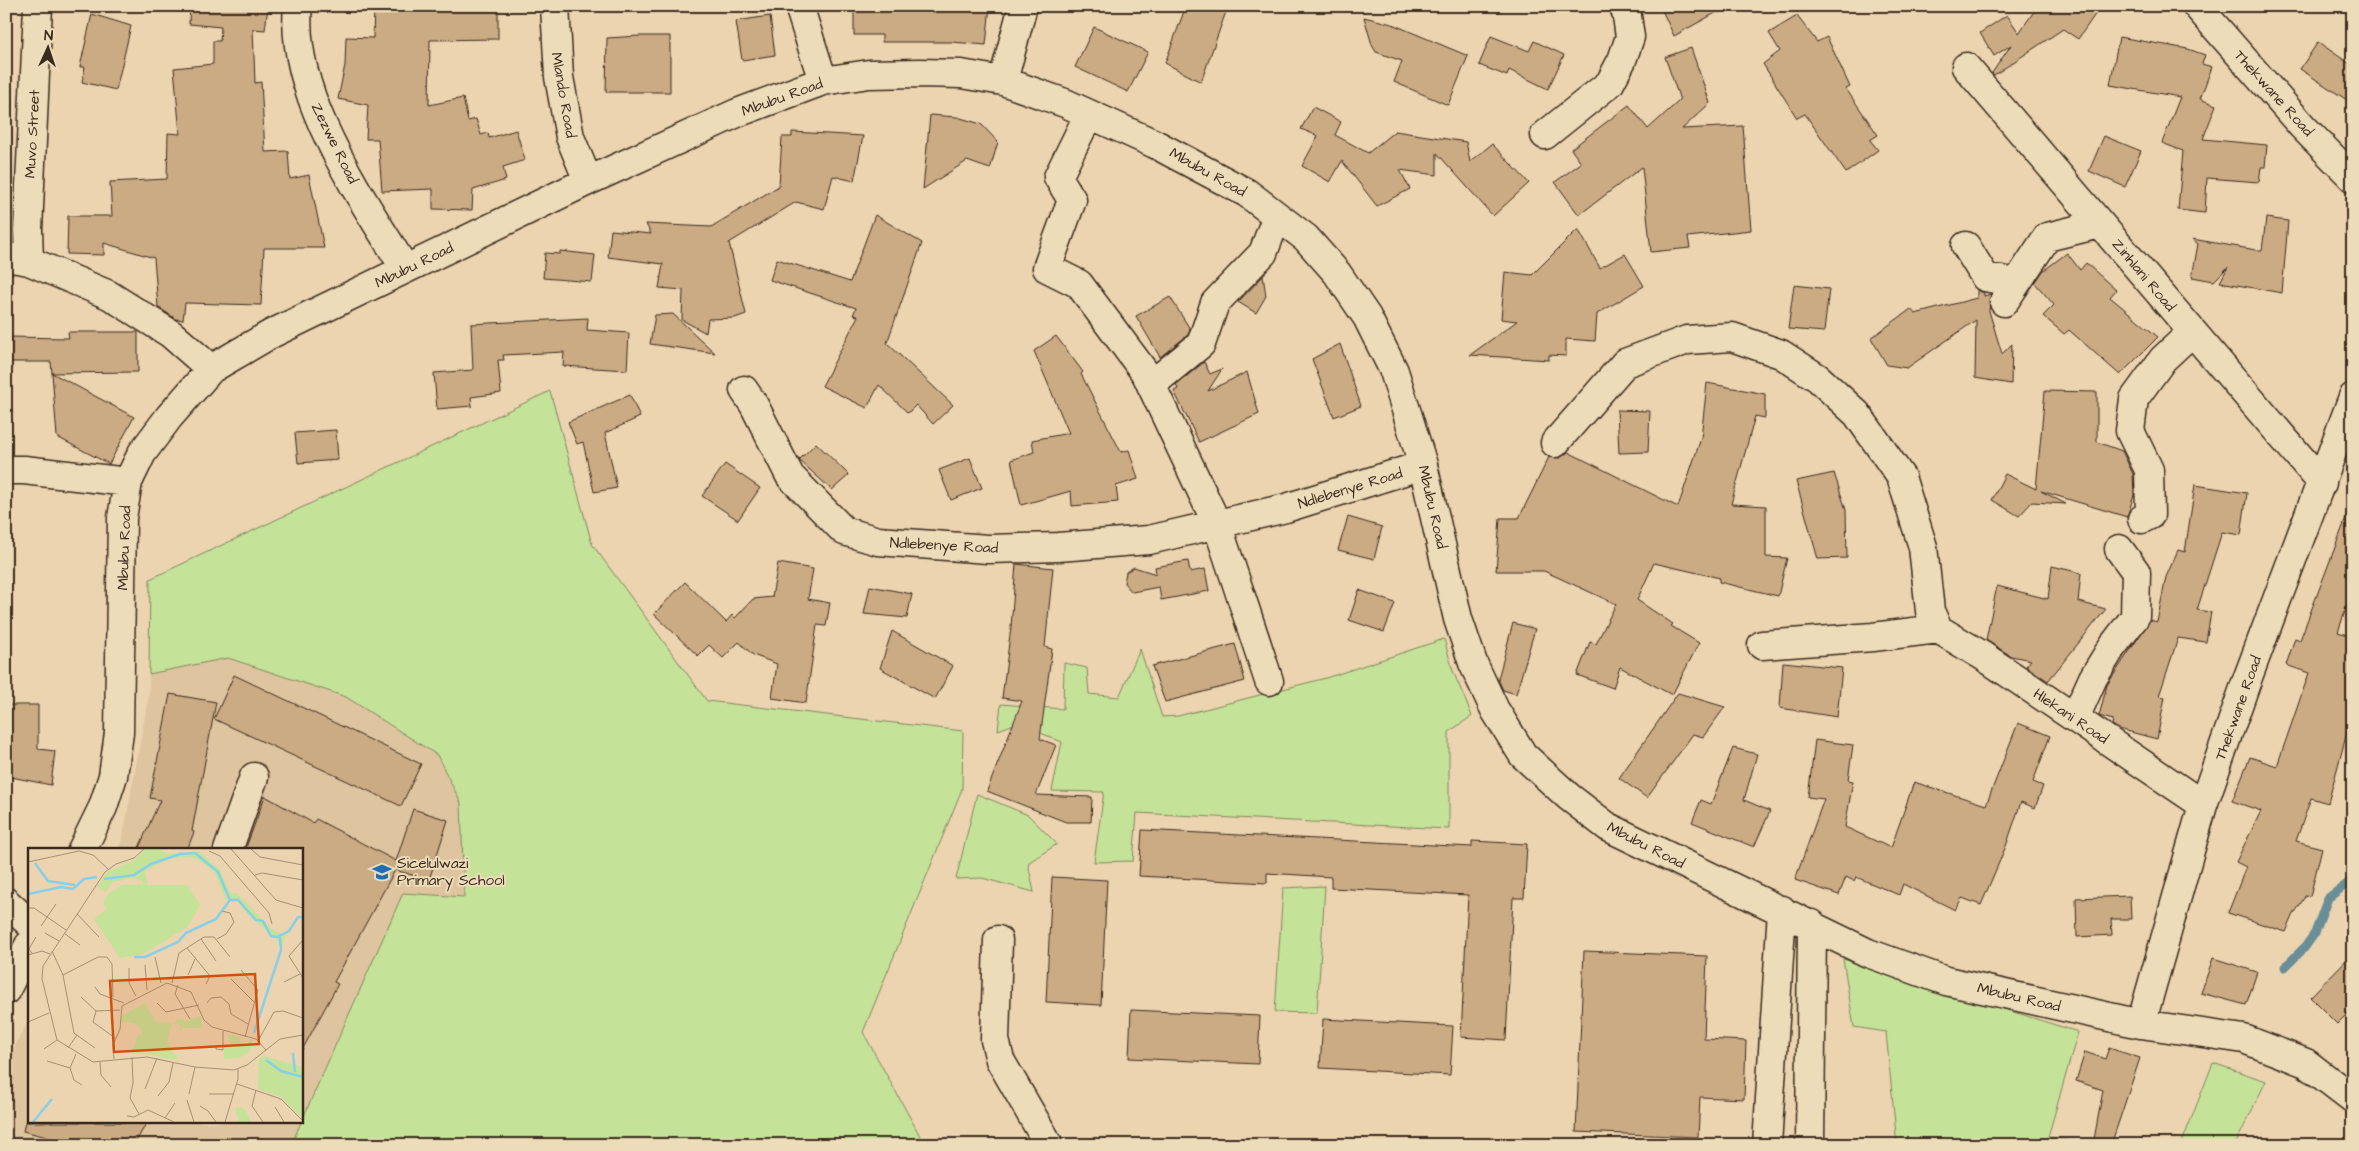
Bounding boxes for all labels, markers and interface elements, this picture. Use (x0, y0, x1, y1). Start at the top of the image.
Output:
north arrow (22, 22, 72, 72)
text: N (44, 26, 54, 46)
street label: Thekwane Road (2229, 45, 2318, 141)
street label: Mlando Road (546, 51, 581, 140)
street label: Mbubu Road (739, 73, 826, 122)
street label: Muvo Street (20, 89, 45, 179)
street label: Zezwe Road (306, 99, 363, 188)
street label: Mbubu Road (1166, 143, 1250, 202)
street label: Zinhlani Road (2107, 234, 2181, 316)
street label: Mbubu Road (371, 237, 457, 294)
street label: Ndlebenye Road (1295, 462, 1406, 515)
street label: Mbubu Road (1413, 463, 1452, 551)
street label: Mbubu Road (113, 505, 136, 591)
street label: Ndlebenye Road (889, 532, 999, 560)
street label: Thekwane Road (2210, 653, 2267, 763)
street label: Hlekani Road (2029, 683, 2113, 750)
street label: Mbubu Road (1603, 817, 1689, 874)
inset map (28, 848, 302, 1124)
place label: Sicelulwazi Primary School (397, 853, 505, 892)
school or university icon: Sicelulwazi Primary School (371, 861, 393, 883)
street label: Mbubu Road (1975, 978, 2063, 1017)

